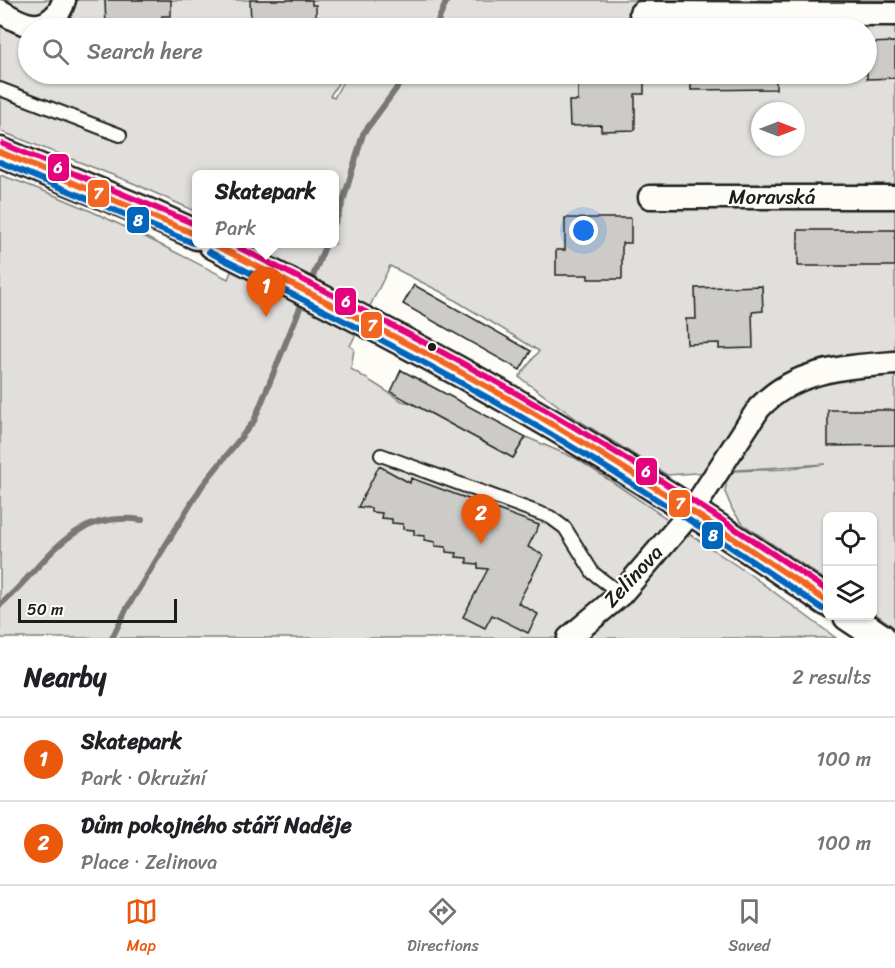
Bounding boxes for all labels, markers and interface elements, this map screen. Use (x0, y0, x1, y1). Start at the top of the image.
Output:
search box (18, 18, 877, 84)
text: Search here (87, 32, 203, 71)
icon: search (39, 35, 72, 68)
north arrow (751, 102, 805, 156)
line badge: 6 (47, 153, 70, 182)
text: 6 (52, 153, 63, 182)
popup (192, 170, 339, 248)
text: Skatepark (215, 172, 316, 211)
street label: Moravská (728, 178, 816, 216)
line badge: 7 (87, 179, 110, 208)
text: 7 (93, 179, 104, 208)
line badge: 8 (126, 206, 150, 234)
text: 8 (132, 206, 143, 235)
text: Park (215, 211, 256, 246)
your location (569, 216, 598, 245)
pin: 1 (246, 268, 286, 317)
line badge: 6 (334, 287, 357, 316)
text: 6 (340, 287, 351, 316)
line badge: 7 (360, 311, 383, 339)
text: 7 (367, 311, 378, 340)
unlabelled marker (426, 341, 438, 353)
line badge: 6 (635, 457, 658, 486)
text: 6 (640, 457, 651, 486)
line badge: 7 (668, 489, 691, 518)
text: 7 (675, 489, 686, 518)
pin: 2 (462, 494, 500, 544)
map controls (823, 512, 877, 620)
button: locate (823, 512, 877, 566)
line badge: 8 (701, 521, 724, 550)
text: 8 (707, 521, 718, 550)
street label: Zelinova (593, 535, 673, 617)
button: layers (823, 566, 877, 620)
text: 50 m (27, 595, 63, 624)
scale bar (18, 596, 177, 624)
text: Nearby (24, 654, 106, 700)
text: 2 results (792, 660, 871, 695)
text: Skatepark (81, 722, 182, 761)
text: 1 (39, 742, 48, 777)
text: 100 m (817, 742, 871, 777)
text: Park · Okružní (81, 761, 206, 796)
text: Dům pokojného stáří Naděje (81, 806, 352, 845)
text: 2 (38, 826, 49, 861)
text: 100 m (817, 826, 871, 861)
text: Place · Zelinova (81, 845, 217, 880)
tab: Map (125, 895, 158, 960)
tab: Directions (407, 895, 479, 960)
tab: Saved (728, 895, 770, 960)

